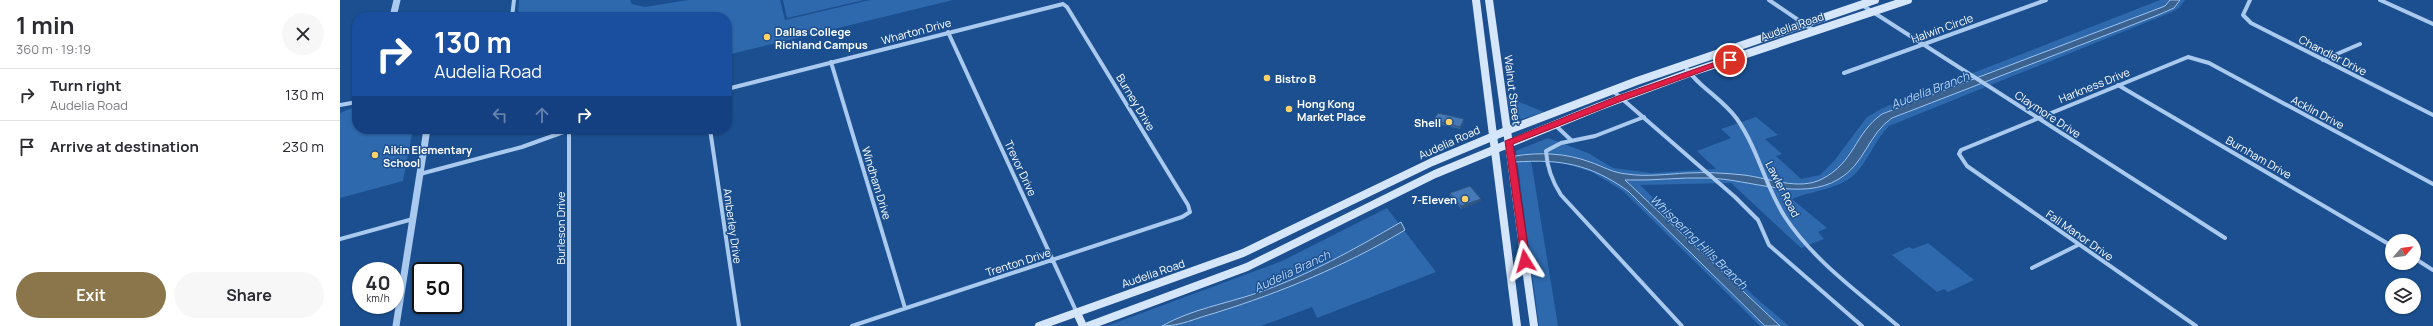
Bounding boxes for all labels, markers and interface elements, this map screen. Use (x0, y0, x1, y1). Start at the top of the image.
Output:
text: 1 min (16, 8, 75, 41)
street label: Audelia Road (1758, 8, 1826, 44)
street label: Halwin Circle (1909, 10, 1976, 46)
button: close (282, 13, 324, 55)
street label: Wharton Drive (879, 14, 953, 48)
text: 130 m (434, 23, 512, 61)
place label: Dallas College Richland Campus (775, 24, 868, 52)
icon: right (368, 28, 420, 80)
street label: Chandler Drive (2296, 31, 2370, 79)
marker: Dallas College Richland Campus (762, 32, 772, 42)
text: 360 m · 19:19 (16, 40, 91, 58)
pin (1713, 43, 1747, 77)
icon: arrive (1719, 49, 1741, 71)
street label: Walnut Street (1501, 54, 1525, 126)
text: Audelia Road (434, 59, 542, 83)
street label: Harkness Drive (2056, 64, 2132, 106)
water label: Audelia Branch (1888, 67, 1972, 113)
street label: Burney Drive (1113, 71, 1159, 134)
place label: Bistro B (1275, 71, 1316, 86)
marker: Bistro B (1262, 73, 1272, 83)
text: Turn right (50, 75, 121, 96)
icon: right (16, 84, 38, 106)
text: 130 m (285, 84, 324, 105)
street label: Claymore Drive (2012, 87, 2084, 141)
street label: Acklin Drive (2289, 92, 2348, 133)
text: Audelia Road (50, 96, 128, 114)
place label: Hong Kong Market Place (1297, 96, 1366, 124)
icon: left (489, 104, 511, 126)
icon: ahead (531, 104, 553, 126)
icon: right (573, 104, 595, 126)
marker: Hong Kong Market Place (1284, 104, 1294, 114)
place label: Shell (1414, 115, 1441, 130)
marker: Shell (1444, 117, 1454, 127)
street label: Audelia Road (1416, 122, 1482, 162)
street label: Burnham Drive (2223, 132, 2295, 182)
icon: arrive (16, 136, 38, 158)
text: Arrive at destination (50, 136, 199, 157)
text: 230 m (282, 136, 324, 157)
street label: Trevor Drive (1002, 138, 1041, 199)
place label: Aikin Elementary School (383, 142, 473, 170)
street label: Windham Drive (859, 145, 895, 222)
marker: Aikin Elementary School (370, 150, 380, 160)
street label: Lawler Road (1762, 158, 1804, 220)
street label: Amberley Drive (720, 187, 746, 265)
street label: Burleson Drive (553, 191, 568, 264)
water label: Whispering Hills Branch (1646, 191, 1752, 294)
place label: 7-Eleven (1411, 192, 1457, 207)
marker: 7-Eleven (1460, 194, 1470, 204)
street label: Fall Manor Drive (2043, 206, 2117, 264)
north arrow (2385, 234, 2421, 270)
map controls (2385, 234, 2421, 314)
position arrow (1504, 240, 1546, 282)
street label: Trenton Drive (983, 244, 1053, 280)
water label: Audelia Branch (1251, 245, 1334, 296)
street label: Audelia Road (1119, 255, 1187, 291)
speed limit sign: 50 (412, 262, 464, 314)
text: 40 (365, 269, 391, 296)
button: Exit (16, 272, 166, 318)
button: Share (174, 272, 324, 318)
button: layers (2385, 278, 2421, 314)
text: km/h (366, 291, 390, 305)

